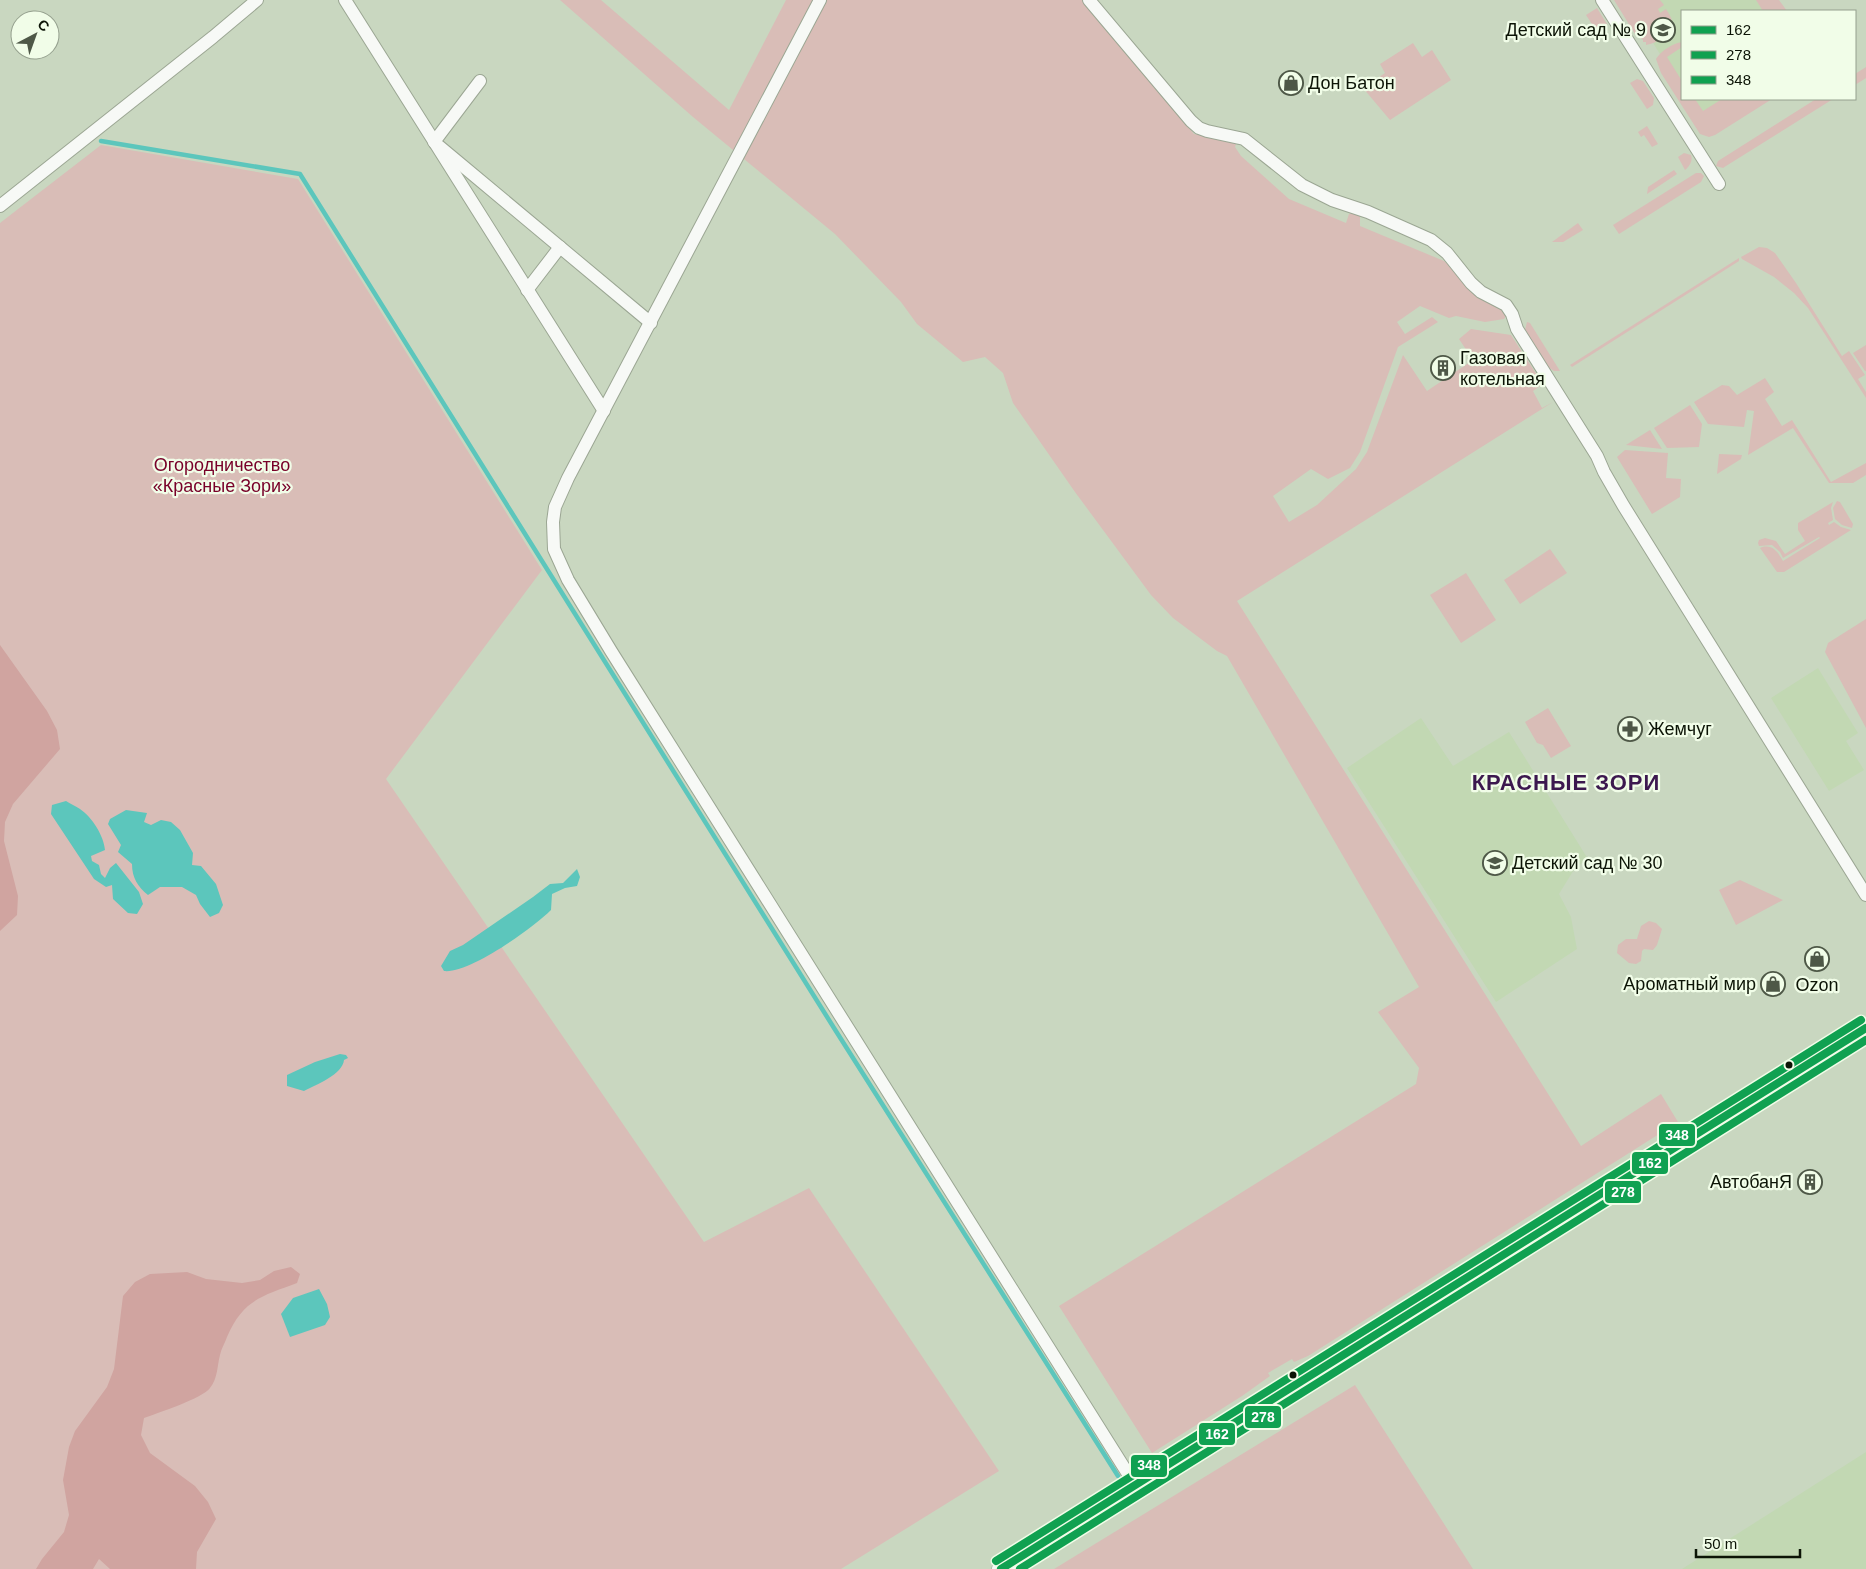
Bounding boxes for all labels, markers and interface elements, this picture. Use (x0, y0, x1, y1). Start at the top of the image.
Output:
north arrow (10, 10, 60, 60)
legend (1681, 10, 1856, 100)
text: С (34, 16, 53, 35)
school or university icon: Детский сад № 9 (1650, 17, 1676, 43)
place label: Детский сад № 9 (1506, 20, 1646, 40)
text: 162 (1726, 21, 1751, 38)
text: 278 (1726, 46, 1751, 63)
shop icon: Дон Батон (1278, 70, 1304, 96)
text: 348 (1726, 71, 1751, 88)
place label: Дон Батон (1308, 73, 1395, 93)
place label: Газовая котельная (1460, 348, 1545, 389)
building icon: Газовая котельная (1430, 355, 1456, 381)
park label: Огородничество «Красные Зори» (153, 455, 291, 496)
pharmacy icon: Жемчуг (1617, 716, 1643, 742)
place label: Жемчуг (1648, 719, 1712, 739)
district label: КРАСНЫЕ ЗОРИ (1472, 770, 1660, 795)
school or university icon: Детский сад № 30 (1482, 850, 1508, 876)
place label: Детский сад № 30 (1512, 853, 1662, 873)
shop icon: Ozon (1804, 946, 1830, 972)
shop icon: Ароматный мир (1760, 971, 1786, 997)
place label: Ароматный мир (1623, 974, 1756, 994)
place label: Ozon (1795, 975, 1839, 995)
unlabelled marker (1784, 1060, 1794, 1070)
line badge: 348 (1658, 1123, 1696, 1147)
text: 348 (1665, 1127, 1689, 1143)
line badge: 162 (1631, 1151, 1669, 1175)
text: 162 (1638, 1155, 1662, 1171)
building icon: АвтобанЯ (1797, 1169, 1823, 1195)
place label: АвтобанЯ (1710, 1172, 1792, 1192)
line badge: 278 (1604, 1180, 1642, 1204)
text: 278 (1611, 1184, 1635, 1200)
unlabelled marker (1288, 1370, 1298, 1380)
line badge: 278 (1244, 1405, 1282, 1429)
text: 278 (1251, 1409, 1275, 1425)
line badge: 162 (1198, 1422, 1236, 1446)
text: 162 (1205, 1426, 1229, 1442)
line badge: 348 (1130, 1454, 1168, 1478)
text: 348 (1137, 1457, 1161, 1473)
scale bar (1696, 1526, 1800, 1558)
text: 50 m (1704, 1535, 1737, 1552)

